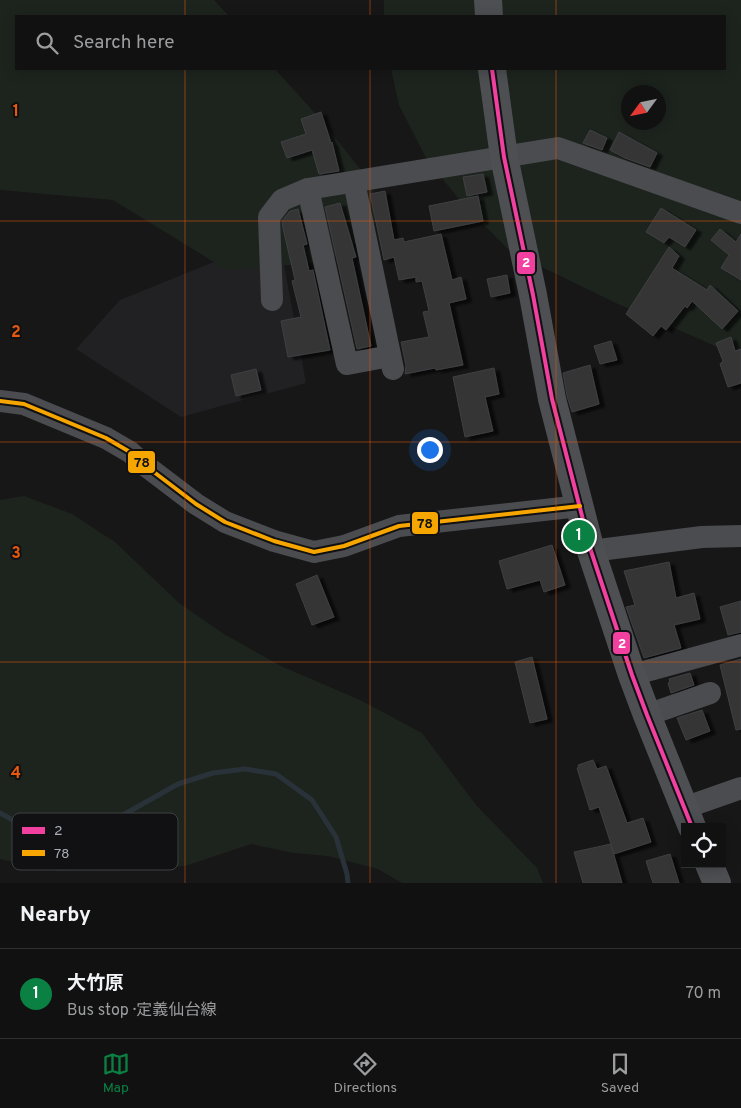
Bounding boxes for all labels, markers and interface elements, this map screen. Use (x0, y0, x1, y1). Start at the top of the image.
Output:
search box (15, 15, 726, 70)
icon: search (33, 29, 61, 57)
text: Search here (73, 31, 175, 55)
north arrow (621, 85, 666, 130)
text: 1 (13, 102, 19, 122)
line badge: 2 (516, 251, 536, 275)
text: 2 (522, 255, 530, 272)
text: 2 (11, 323, 21, 343)
your location (417, 437, 443, 463)
line badge: 78 (127, 450, 156, 474)
text: 78 (134, 455, 150, 472)
line badge: 78 (411, 511, 439, 535)
text: 78 (417, 516, 433, 533)
pin: 1 (563, 517, 595, 555)
text: 3 (11, 544, 21, 564)
line badge: 2 (612, 631, 631, 655)
text: 2 (618, 636, 626, 653)
text: 4 (11, 764, 21, 784)
legend (12, 813, 178, 870)
text: 2 (54, 823, 63, 840)
map controls (681, 823, 726, 868)
button: locate (681, 823, 726, 868)
text: 78 (54, 846, 69, 863)
text: Nearby (20, 902, 91, 929)
text: 大竹原 (67, 972, 124, 996)
text: 1 (33, 984, 39, 1004)
text: 70 m (686, 984, 721, 1004)
text: Bus stop · 定義仙台線 (67, 1001, 216, 1021)
tab: Map (102, 1050, 130, 1097)
tab: Directions (333, 1050, 397, 1097)
tab: Saved (601, 1050, 639, 1097)

